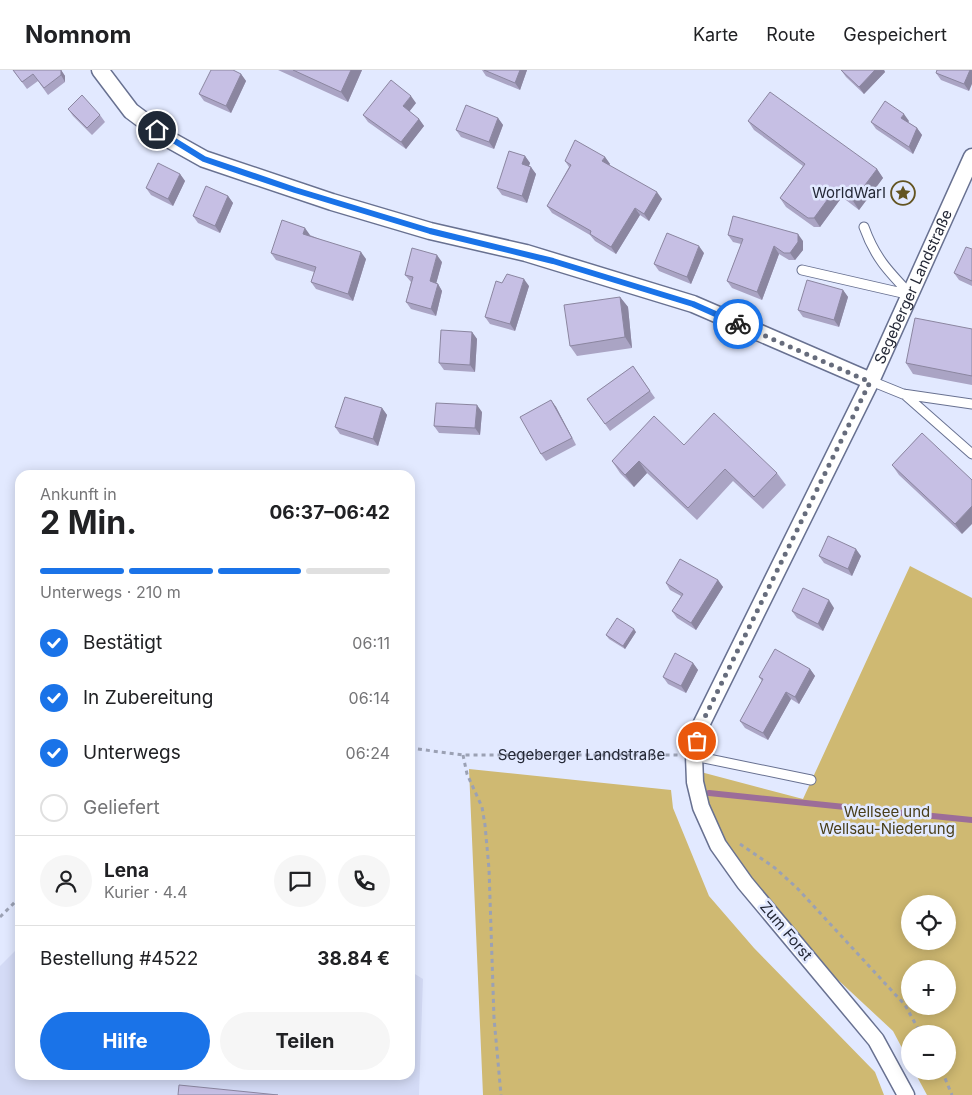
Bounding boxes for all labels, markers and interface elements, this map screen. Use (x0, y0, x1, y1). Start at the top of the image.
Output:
text: Nomnom (25, 20, 131, 49)
text: Karte (693, 24, 738, 45)
text: Route (766, 24, 815, 45)
text: Gespeichert (843, 24, 947, 45)
pin (136, 109, 178, 151)
icon: home (143, 116, 171, 144)
place icon: WorldWarI (890, 180, 916, 206)
place label: WorldWarI (812, 183, 886, 202)
street label: Segeberger Landstraße (870, 206, 956, 367)
courier (713, 299, 763, 349)
icon: bike (724, 310, 752, 338)
text: Ankunft in (40, 484, 117, 504)
text: 06:37–06:42 (269, 501, 390, 524)
text: 2 Min. (40, 503, 137, 542)
text: Unterwegs · 210 m (40, 582, 181, 602)
icon: check (40, 629, 68, 657)
text: Bestätigt (83, 631, 162, 654)
text: 06:11 (352, 633, 390, 653)
icon: check (40, 684, 68, 712)
text: In Zubereitung (83, 686, 213, 709)
text: 06:14 (349, 688, 390, 708)
pin (676, 720, 718, 762)
icon: bag (683, 727, 711, 755)
icon: check (40, 739, 68, 767)
text: Unterwegs (83, 741, 181, 764)
text: 06:24 (346, 743, 390, 763)
street label: Segeberger Landstraße (498, 745, 665, 764)
text: Geliefert (83, 796, 160, 819)
park label: Wellsee und Wellsau-Niederung (819, 802, 955, 838)
button: person (40, 855, 92, 907)
button: chat (274, 855, 326, 907)
button: phone (338, 855, 390, 907)
text: Lena (104, 859, 149, 882)
text: Kurier · 4.4 (104, 882, 188, 902)
map controls (901, 895, 956, 1080)
button: locate (901, 895, 956, 950)
street label: Zum Forst (756, 897, 817, 964)
text: Bestellung #4522 (40, 947, 198, 970)
text: 38.84 € (317, 947, 390, 970)
button: + (901, 960, 956, 1015)
button: Hilfe (40, 1012, 210, 1070)
button: Teilen (220, 1012, 390, 1070)
button: − (901, 1025, 956, 1080)

